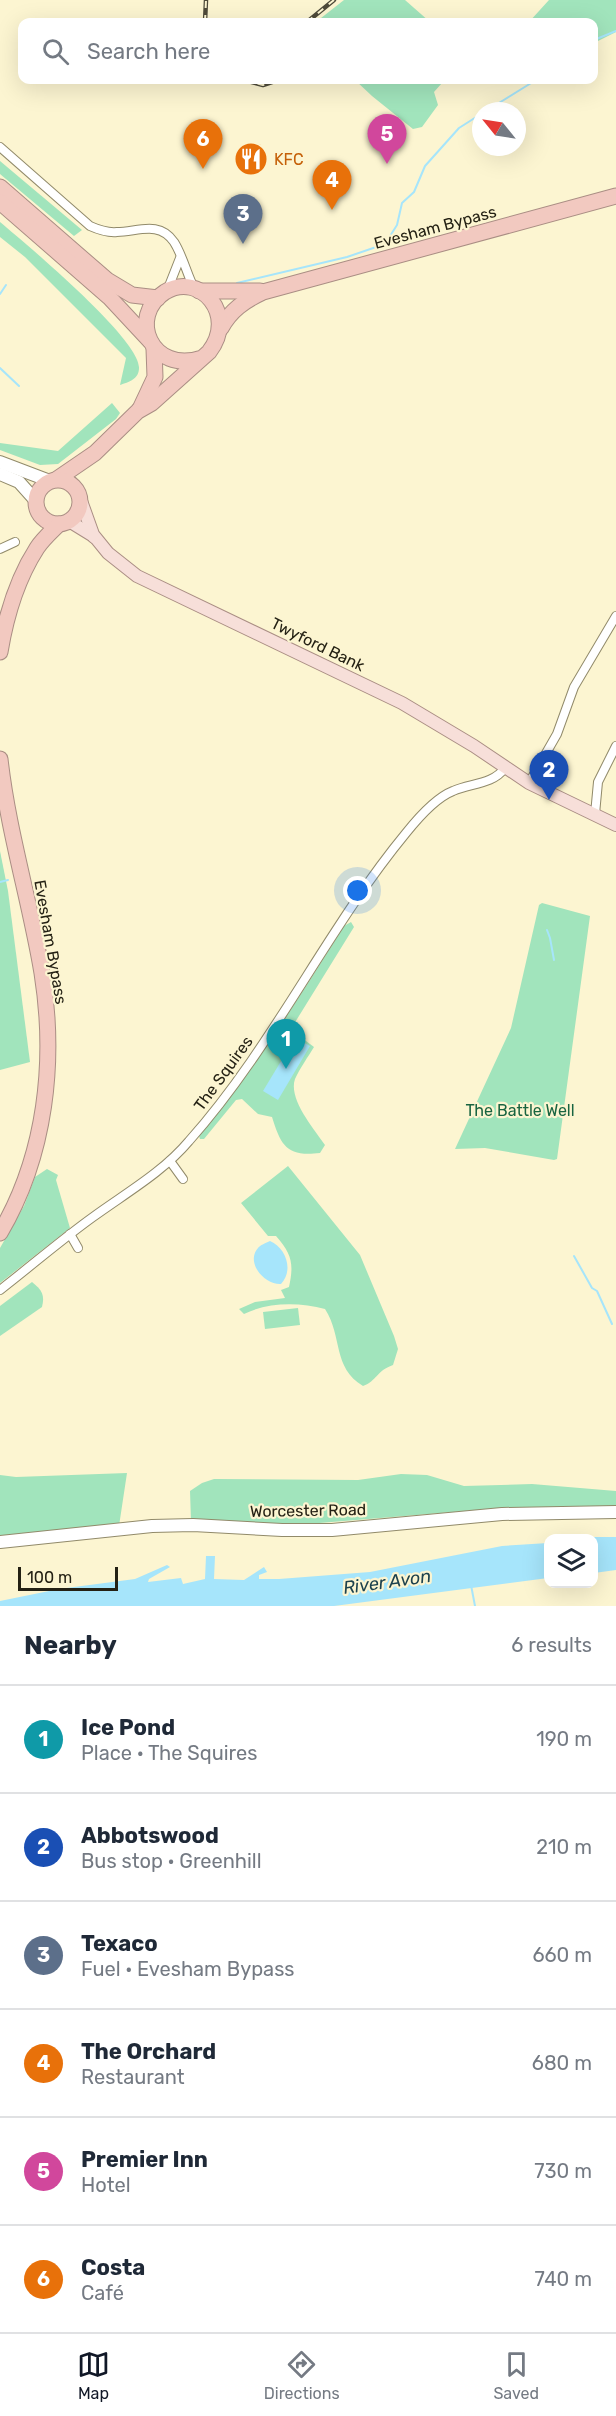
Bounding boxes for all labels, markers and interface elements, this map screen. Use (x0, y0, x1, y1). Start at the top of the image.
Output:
search box (18, 18, 598, 84)
icon: search (39, 35, 72, 68)
text: Search here (87, 38, 210, 65)
north arrow (472, 102, 526, 156)
pin: 5 (368, 114, 406, 164)
pin: 6 (184, 120, 222, 169)
restaurant icon: KFC (233, 141, 269, 177)
place label: KFC (274, 150, 304, 169)
pin: 4 (312, 160, 352, 210)
pin: 3 (224, 194, 262, 244)
street label: Evesham Bypass (372, 202, 498, 253)
street label: Twyford Bank (268, 614, 368, 676)
pin: 2 (530, 750, 568, 800)
your location (343, 876, 372, 905)
street label: Evesham Bypass (30, 878, 71, 1006)
pin: 1 (266, 1020, 306, 1069)
street label: The Squires (190, 1032, 257, 1114)
park label: The Battle Well (465, 1101, 575, 1120)
street label: Worcester Road (250, 1500, 366, 1521)
map controls (544, 1534, 598, 1588)
button: layers (544, 1534, 598, 1588)
scale bar (18, 1564, 118, 1592)
water label: River Avon (342, 1565, 432, 1599)
text: 100 m (27, 1568, 72, 1587)
text: Nearby (24, 1630, 117, 1661)
text: 6 results (511, 1633, 592, 1657)
text: Ice Pond (81, 1714, 175, 1741)
text: 1 (39, 1727, 48, 1751)
text: 190 m (536, 1727, 592, 1751)
text: Place · The Squires (81, 1741, 257, 1765)
text: Abbotswood (81, 1822, 219, 1849)
text: 2 (37, 1835, 50, 1859)
text: 210 m (536, 1835, 592, 1859)
text: Bus stop · Greenhill (81, 1849, 262, 1873)
text: Texaco (81, 1930, 158, 1957)
text: 3 (37, 1943, 50, 1967)
text: 660 m (533, 1943, 592, 1967)
text: Fuel · Evesham Bypass (81, 1957, 295, 1981)
text: The Orchard (81, 2038, 216, 2065)
text: 4 (37, 2051, 50, 2075)
text: 680 m (532, 2051, 592, 2075)
text: Restaurant (81, 2065, 185, 2089)
text: Premier Inn (81, 2146, 208, 2173)
text: 5 (37, 2159, 50, 2183)
text: 730 m (534, 2159, 592, 2183)
text: Hotel (81, 2173, 131, 2197)
text: Costa (81, 2254, 145, 2281)
text: 6 (37, 2267, 50, 2291)
text: 740 m (535, 2267, 592, 2291)
text: Café (81, 2281, 124, 2305)
tab: Map (77, 2348, 110, 2403)
tab: Directions (264, 2348, 340, 2403)
tab: Saved (493, 2348, 539, 2403)

